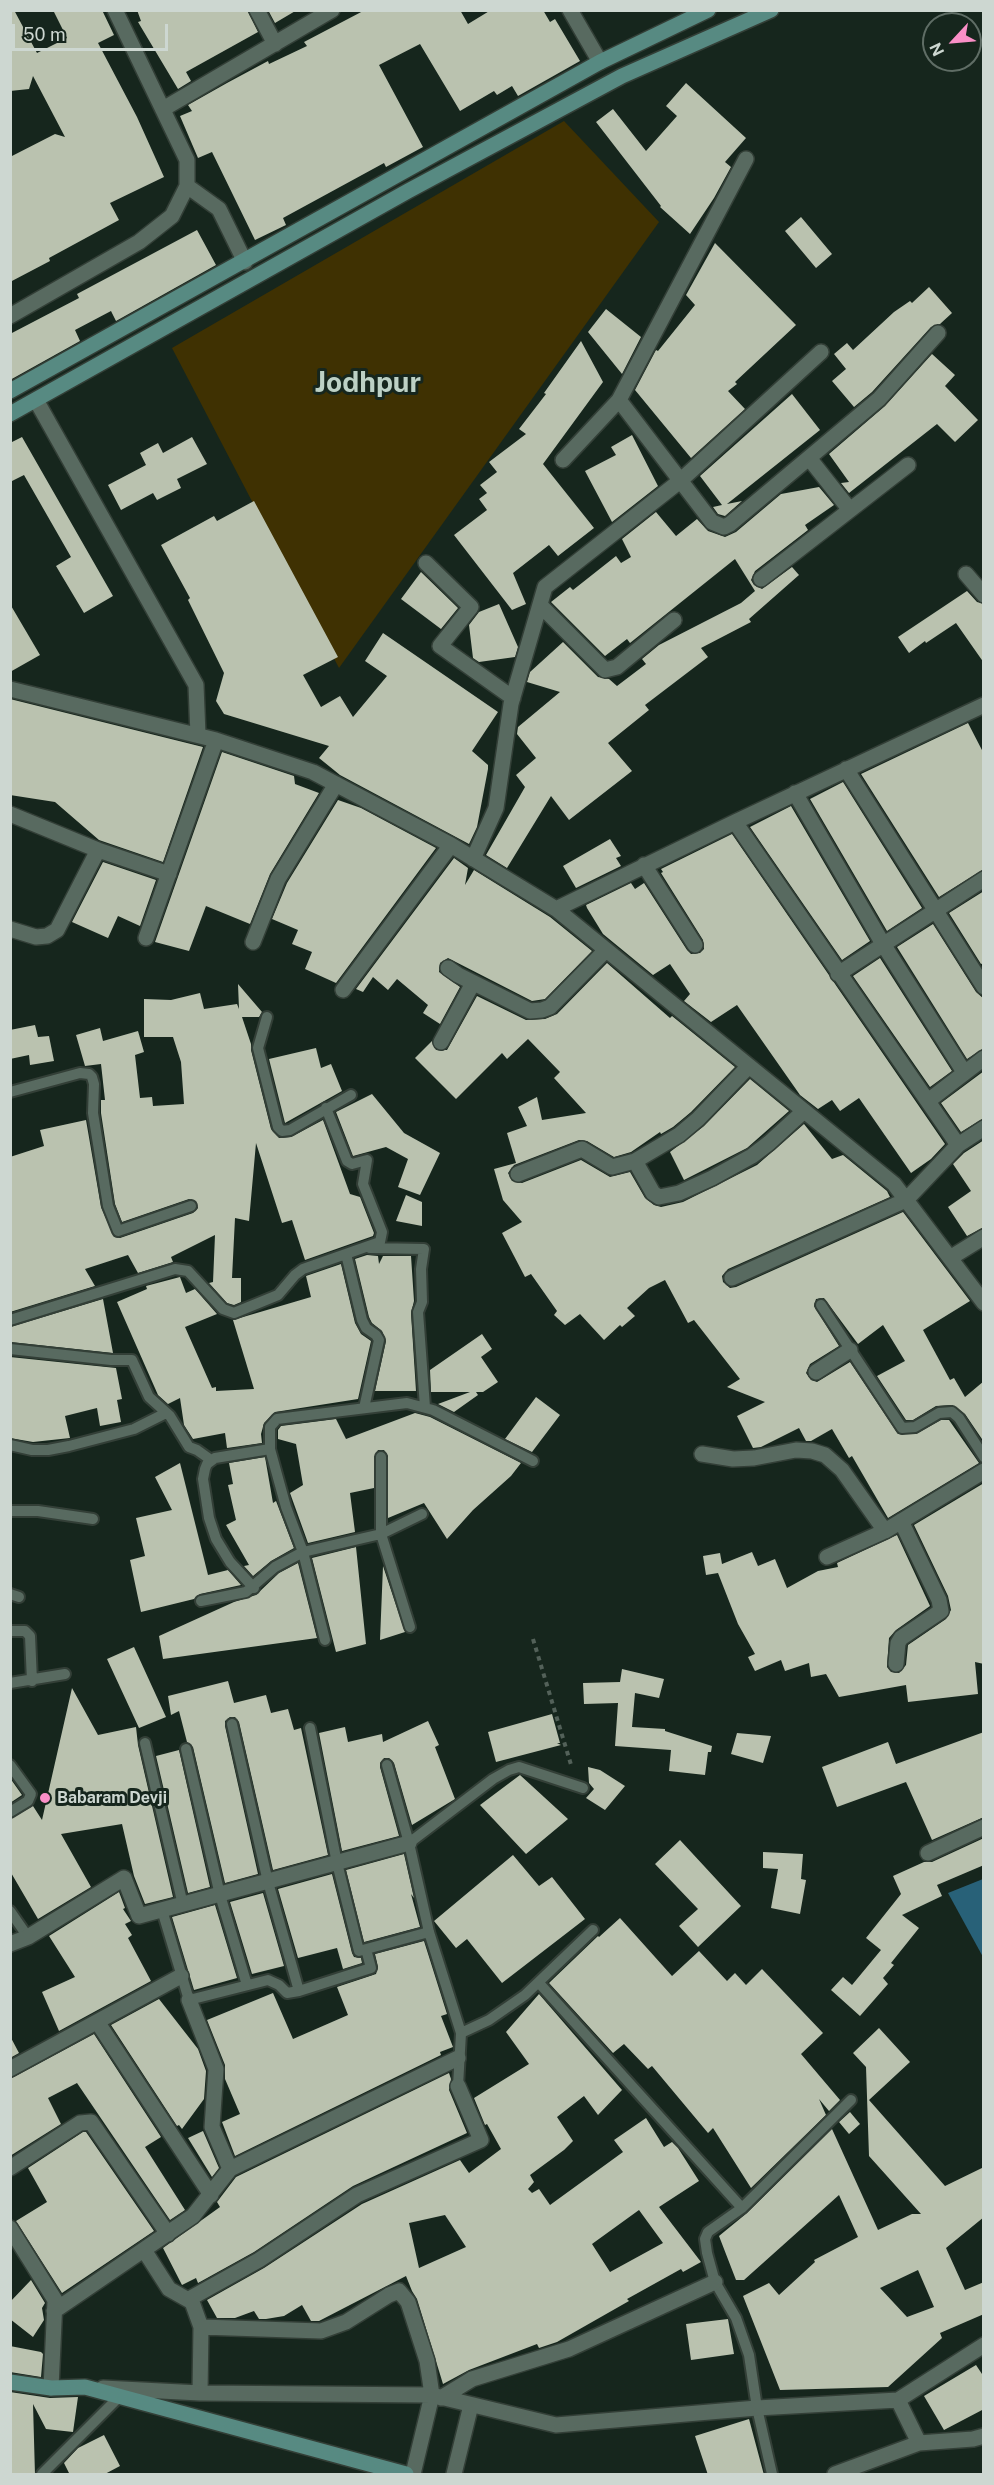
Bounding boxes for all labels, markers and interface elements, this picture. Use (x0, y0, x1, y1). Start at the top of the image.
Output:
scale bar (15, 12, 171, 50)
north arrow (922, 12, 982, 72)
text: 50 m (23, 24, 66, 45)
text: N (926, 39, 948, 59)
district label: Jodhpur (315, 366, 421, 400)
place label: Babaram Devji (57, 1788, 167, 1808)
marker: Babaram Devji (38, 1791, 52, 1805)

